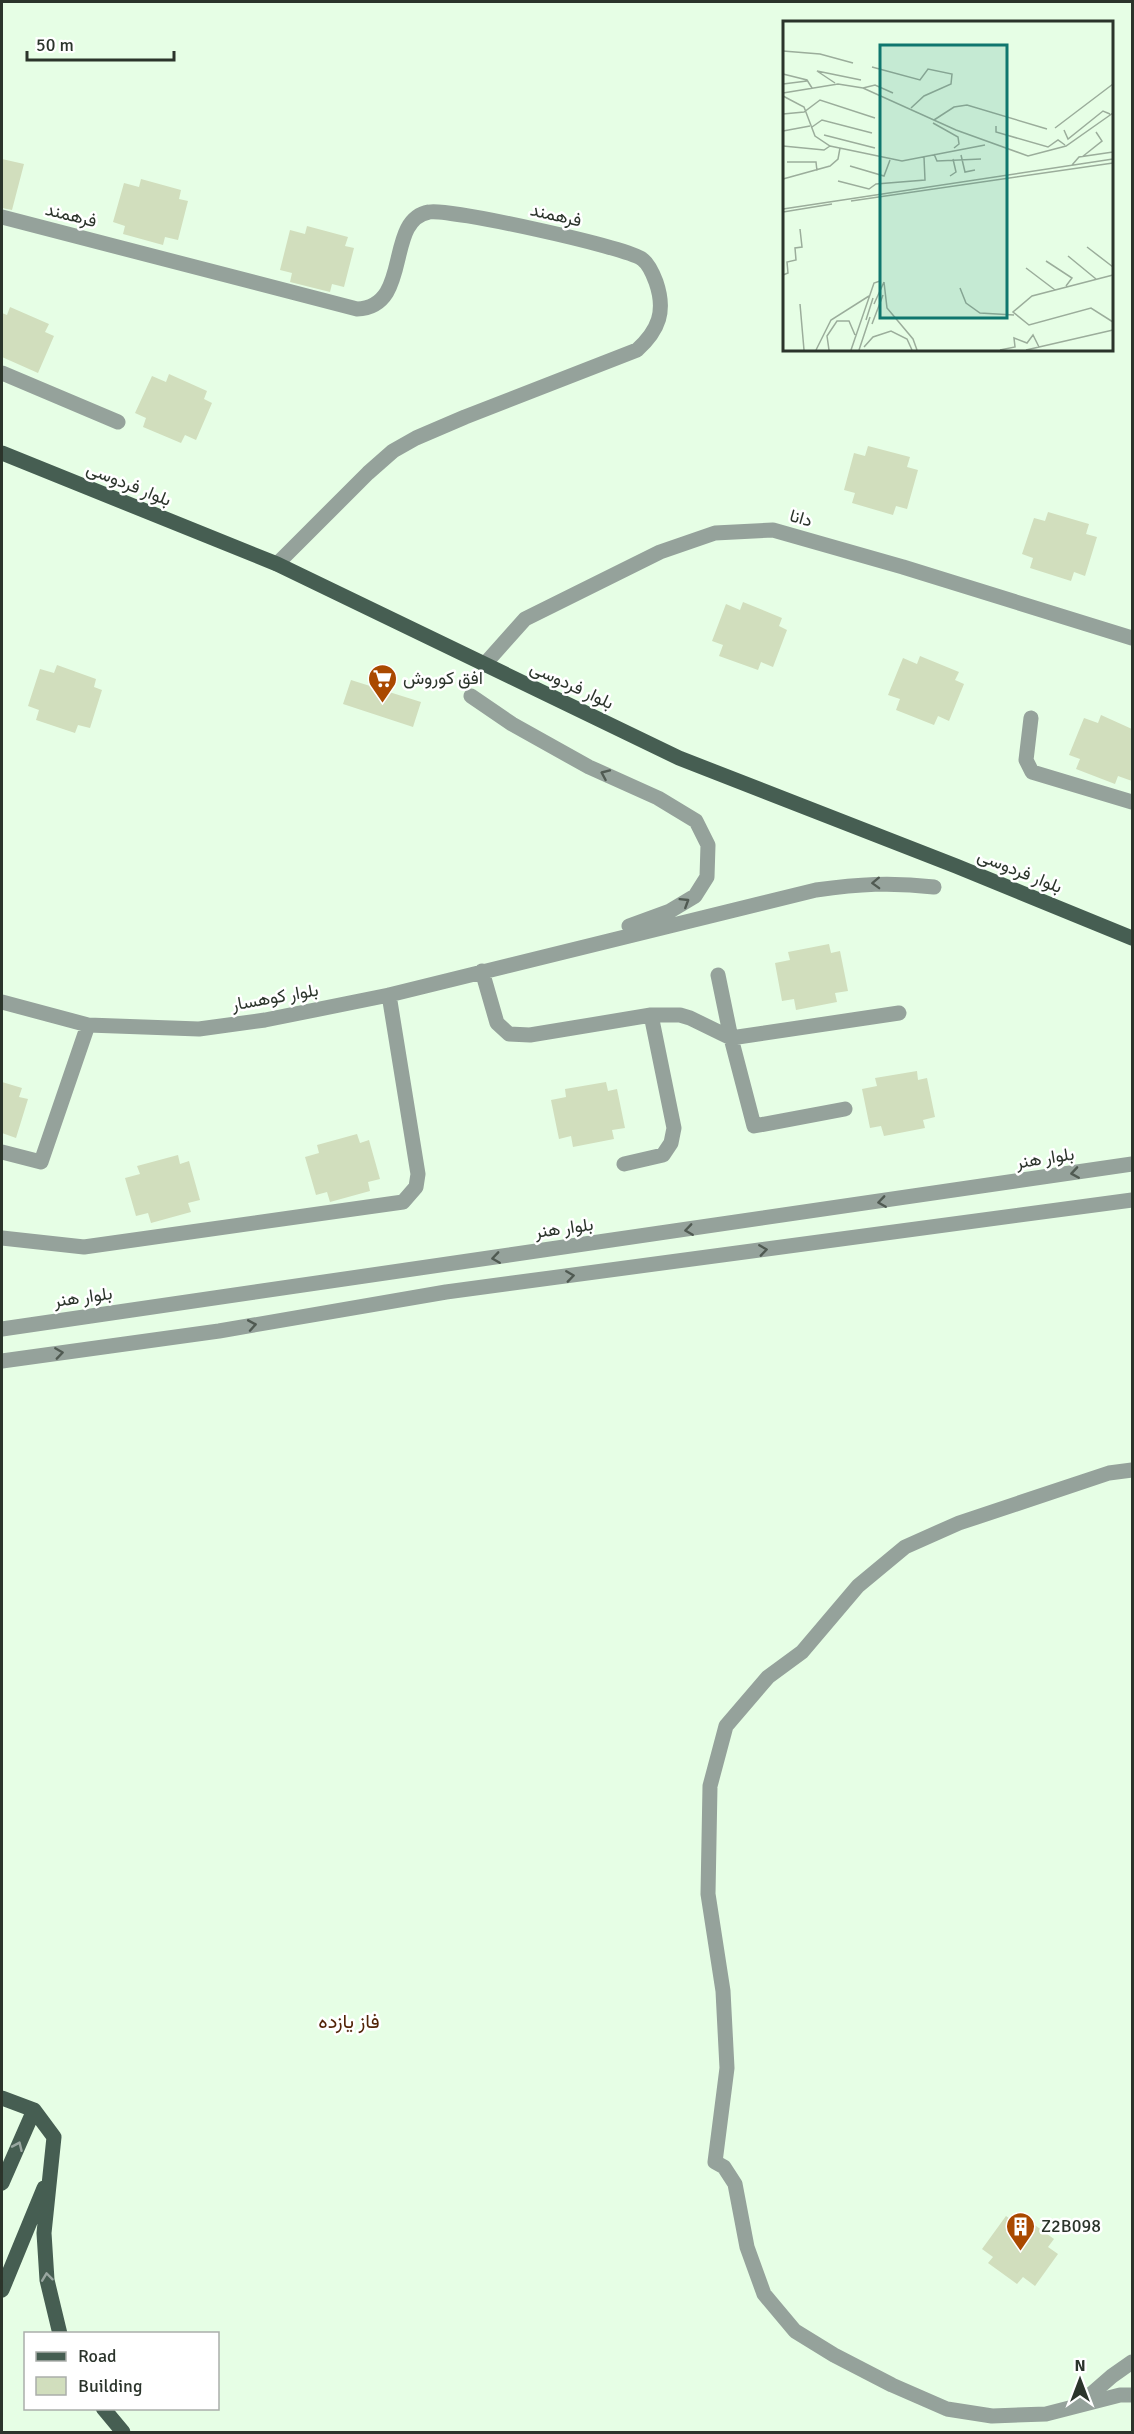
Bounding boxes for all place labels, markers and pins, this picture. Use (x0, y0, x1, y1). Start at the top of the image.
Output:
supermarket icon: افق کوروش (366, 662, 398, 704)
place label: افق کوروش (403, 667, 483, 689)
building icon: Z2B098 (1004, 2210, 1036, 2252)
place label: Z2B098 (1041, 2215, 1101, 2237)

